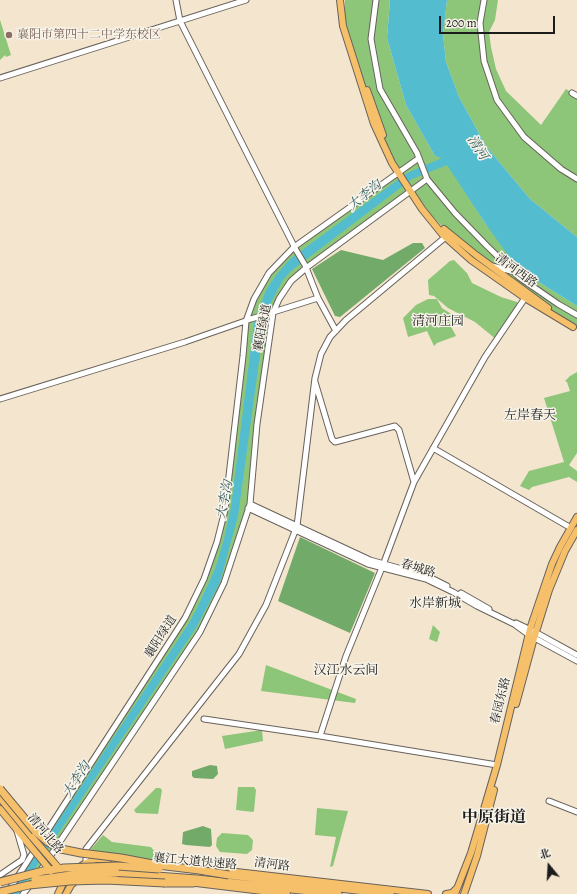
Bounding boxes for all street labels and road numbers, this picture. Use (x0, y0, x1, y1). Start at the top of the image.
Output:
street label: 清河西路 (492, 251, 540, 291)
street label: 襄阳绿道 (251, 303, 275, 353)
street label: 春城路 (399, 557, 437, 581)
street label: 襄阳绿道 (142, 613, 180, 661)
street label: 春园东路 (488, 676, 514, 726)
street label: 清河北路 (24, 811, 66, 857)
street label: 襄江大道快速路 (153, 851, 237, 873)
street label: 清河路 (253, 856, 291, 874)

